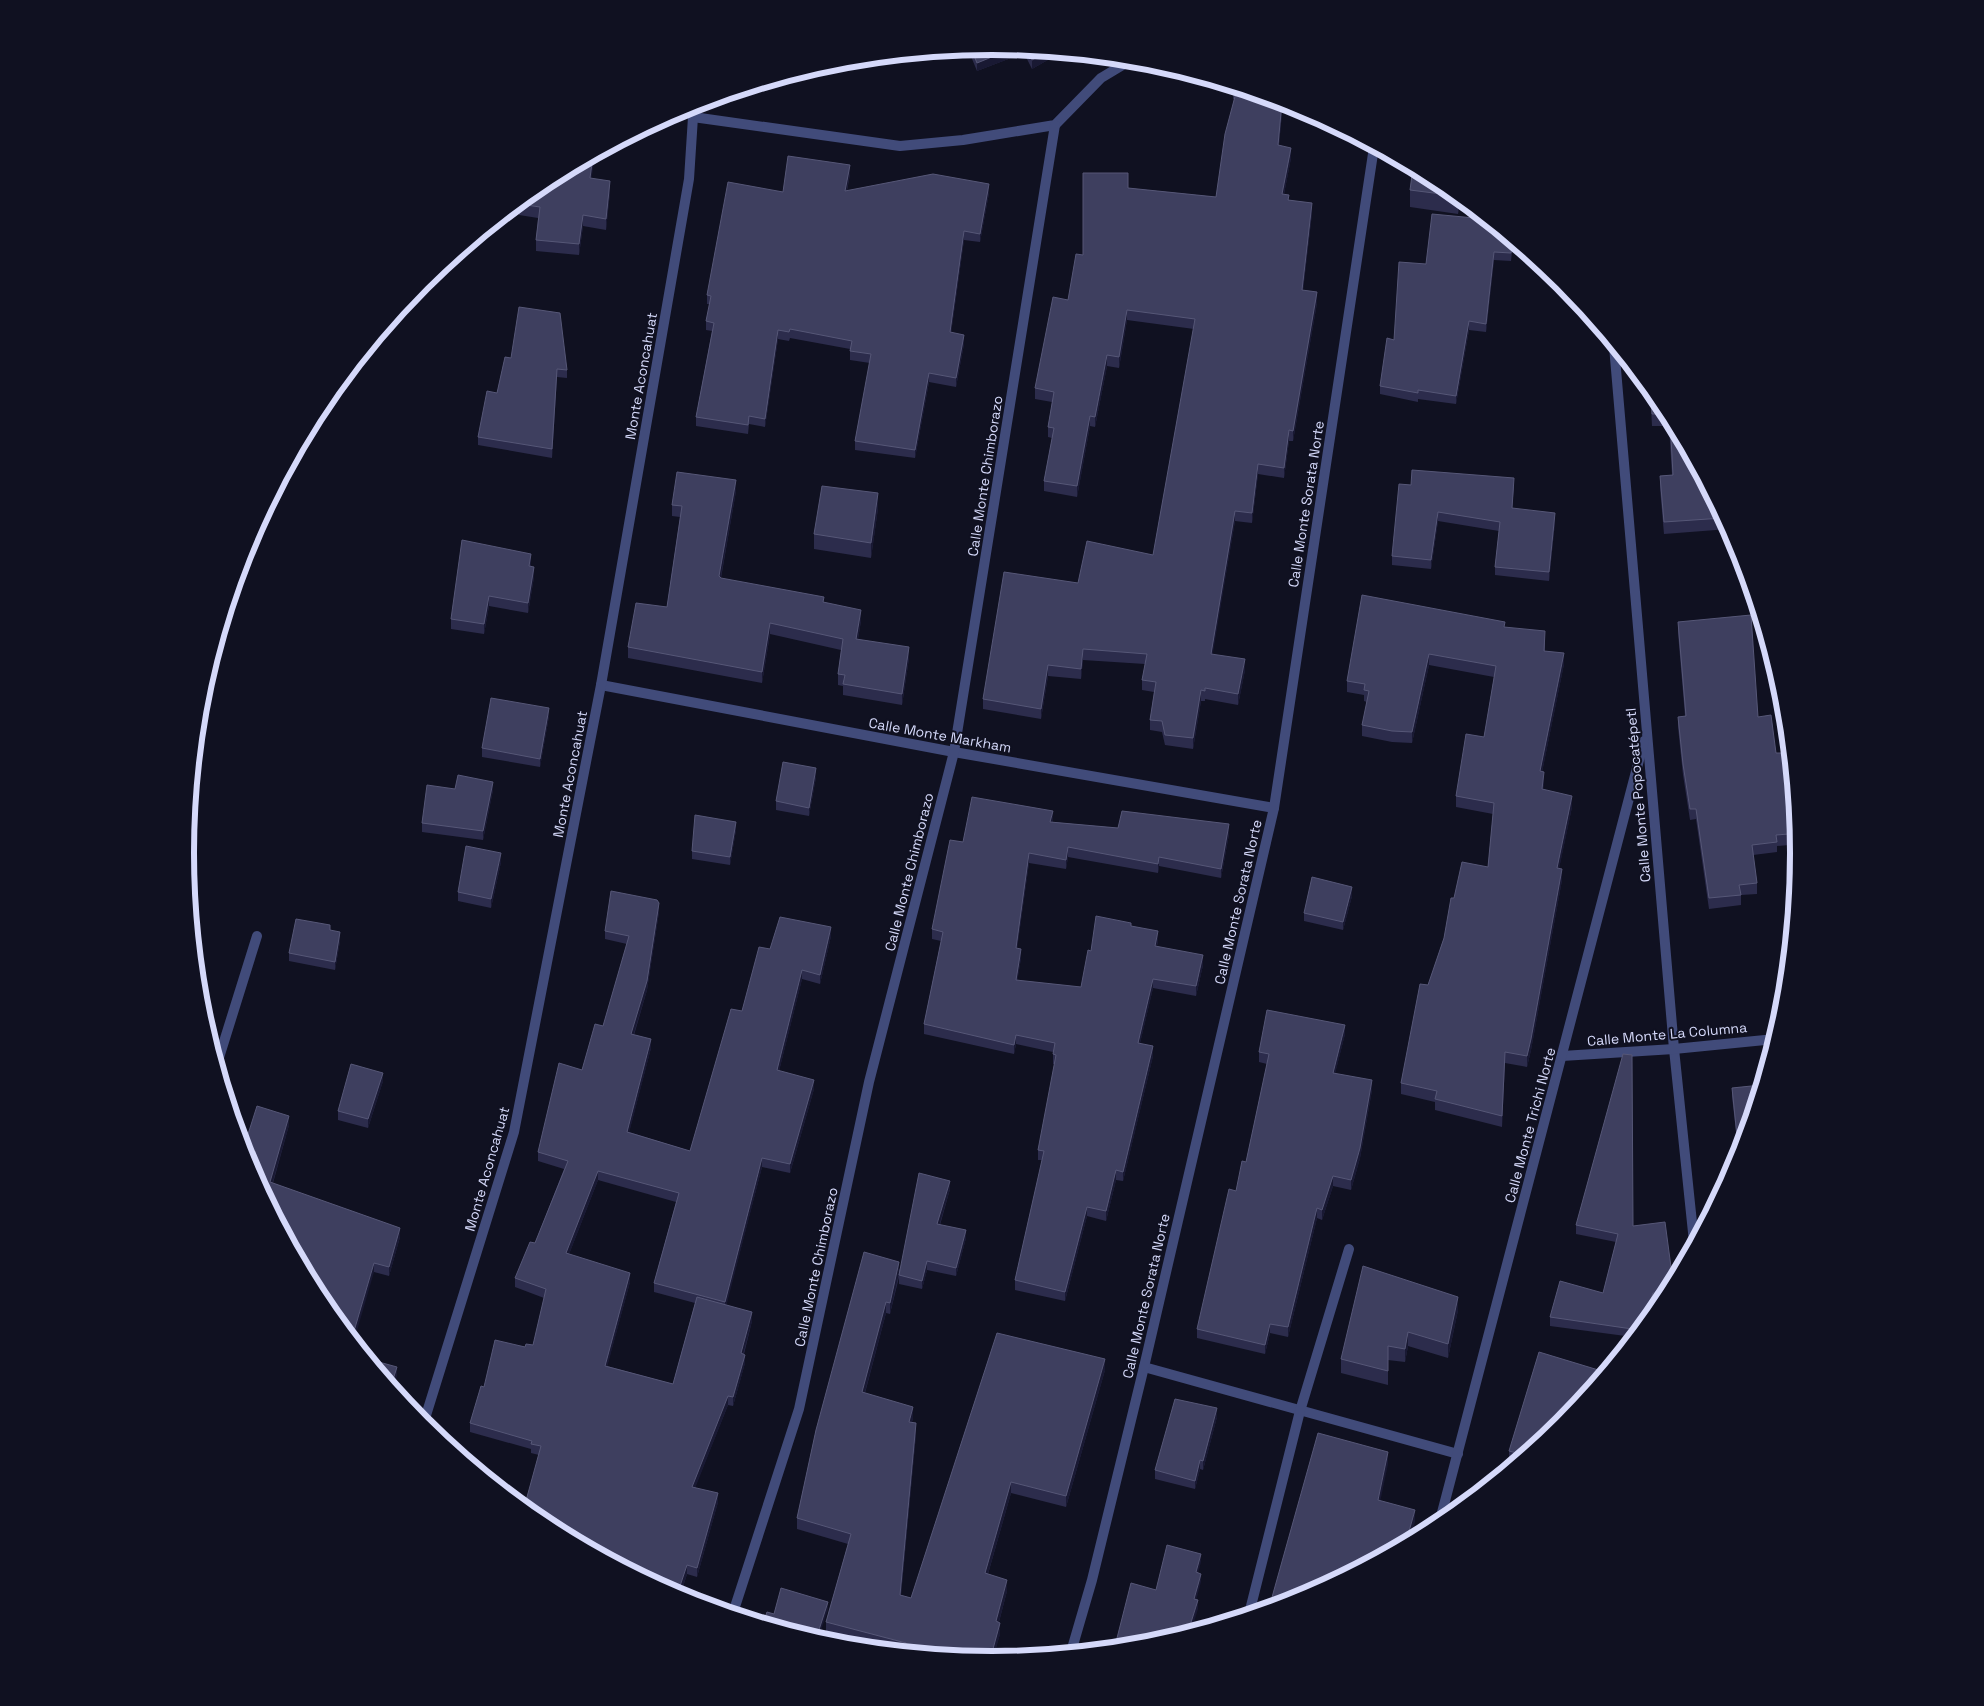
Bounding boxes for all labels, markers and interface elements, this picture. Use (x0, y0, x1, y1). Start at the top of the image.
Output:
street label: Monte Aconcahuat (621, 311, 661, 441)
street label: Calle Monte Chimborazo (963, 394, 1007, 558)
street label: Calle Monte Sorata Norte (1284, 419, 1328, 589)
street label: Calle Monte Popocatépetl (1621, 707, 1655, 883)
street label: Monte Aconcahuat (549, 709, 591, 839)
street label: Calle Monte Markham (867, 714, 1013, 756)
street label: Calle Monte Chimborazo (881, 791, 937, 953)
street label: Calle Monte Sorata Norte (1210, 818, 1266, 986)
street label: Calle Monte La Columna (1586, 1018, 1748, 1050)
street label: Calle Monte Trichi Norte (1501, 1045, 1559, 1205)
street label: Monte Aconcahuat (461, 1105, 513, 1233)
street label: Calle Monte Chimborazo (790, 1186, 842, 1348)
street label: Calle Monte Sorata Norte (1118, 1212, 1174, 1380)

